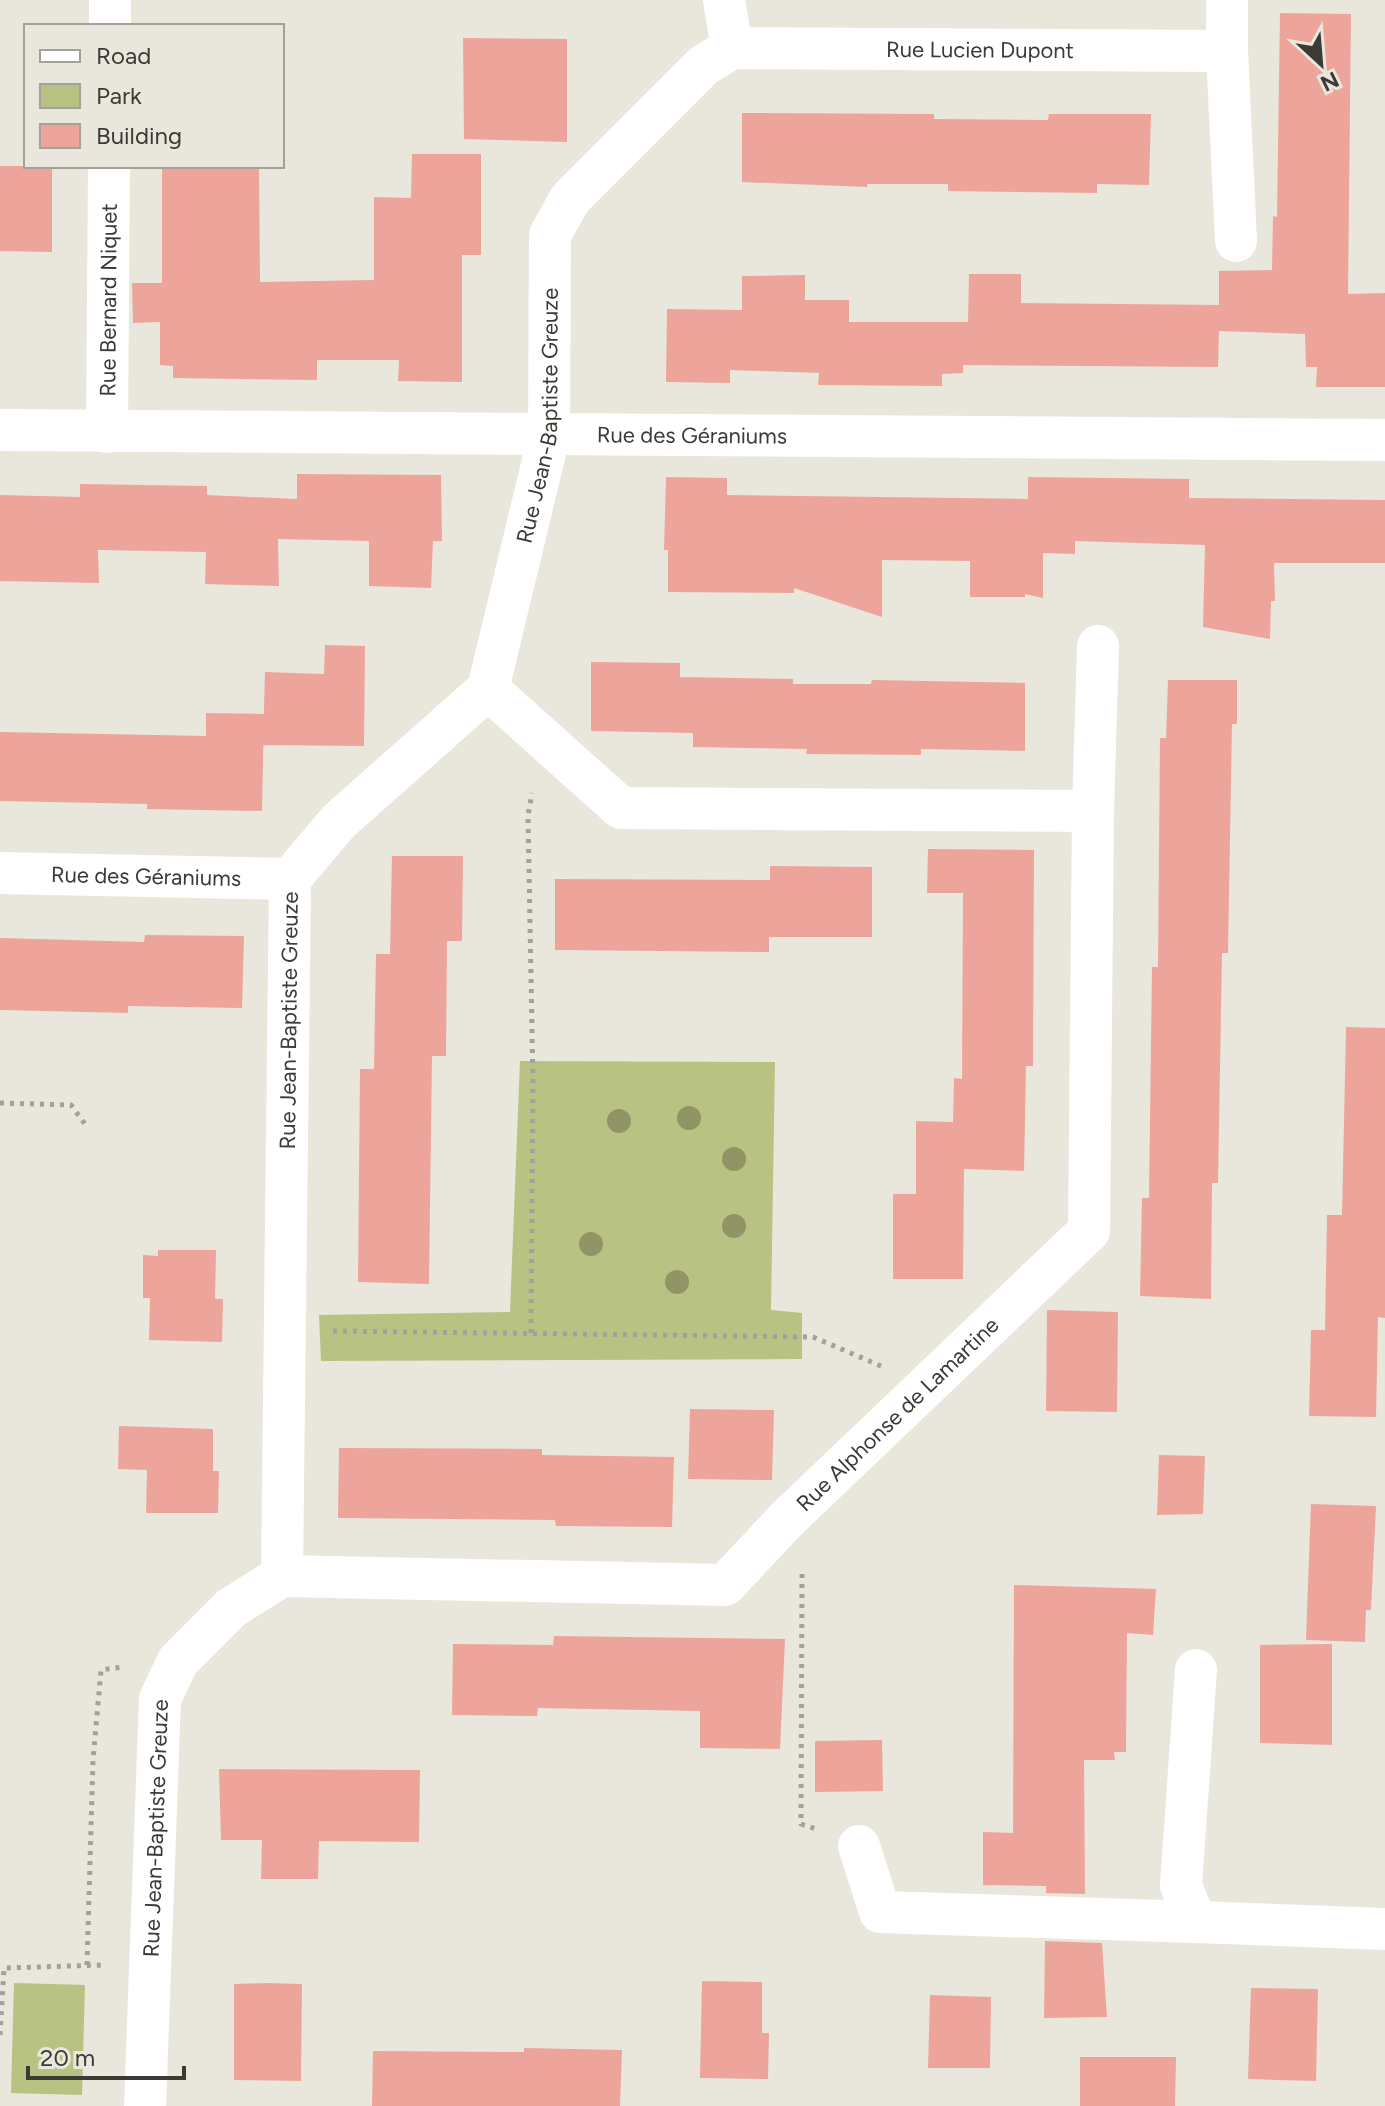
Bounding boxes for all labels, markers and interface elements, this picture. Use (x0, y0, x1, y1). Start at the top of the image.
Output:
legend (24, 24, 284, 168)
north arrow (1281, 24, 1361, 104)
street label: Rue Lucien Dupont (886, 36, 1074, 64)
text: Road (96, 41, 151, 70)
text: N (1316, 66, 1343, 97)
text: Park (96, 81, 142, 110)
text: Building (96, 121, 182, 150)
street label: Rue Bernard Niquet (94, 203, 123, 397)
street label: Rue Jean-Baptiste Greuze (511, 288, 564, 546)
street label: Rue des Géraniums (597, 421, 787, 450)
street label: Rue des Géraniums (51, 861, 241, 892)
street label: Rue Jean-Baptiste Greuze (274, 891, 304, 1150)
street label: Rue Alphonse de Lamartine (791, 1311, 1004, 1517)
street label: Rue Jean-Baptiste Greuze (137, 1699, 174, 1958)
scale bar (28, 2030, 184, 2080)
text: 20 m (40, 2043, 95, 2072)

